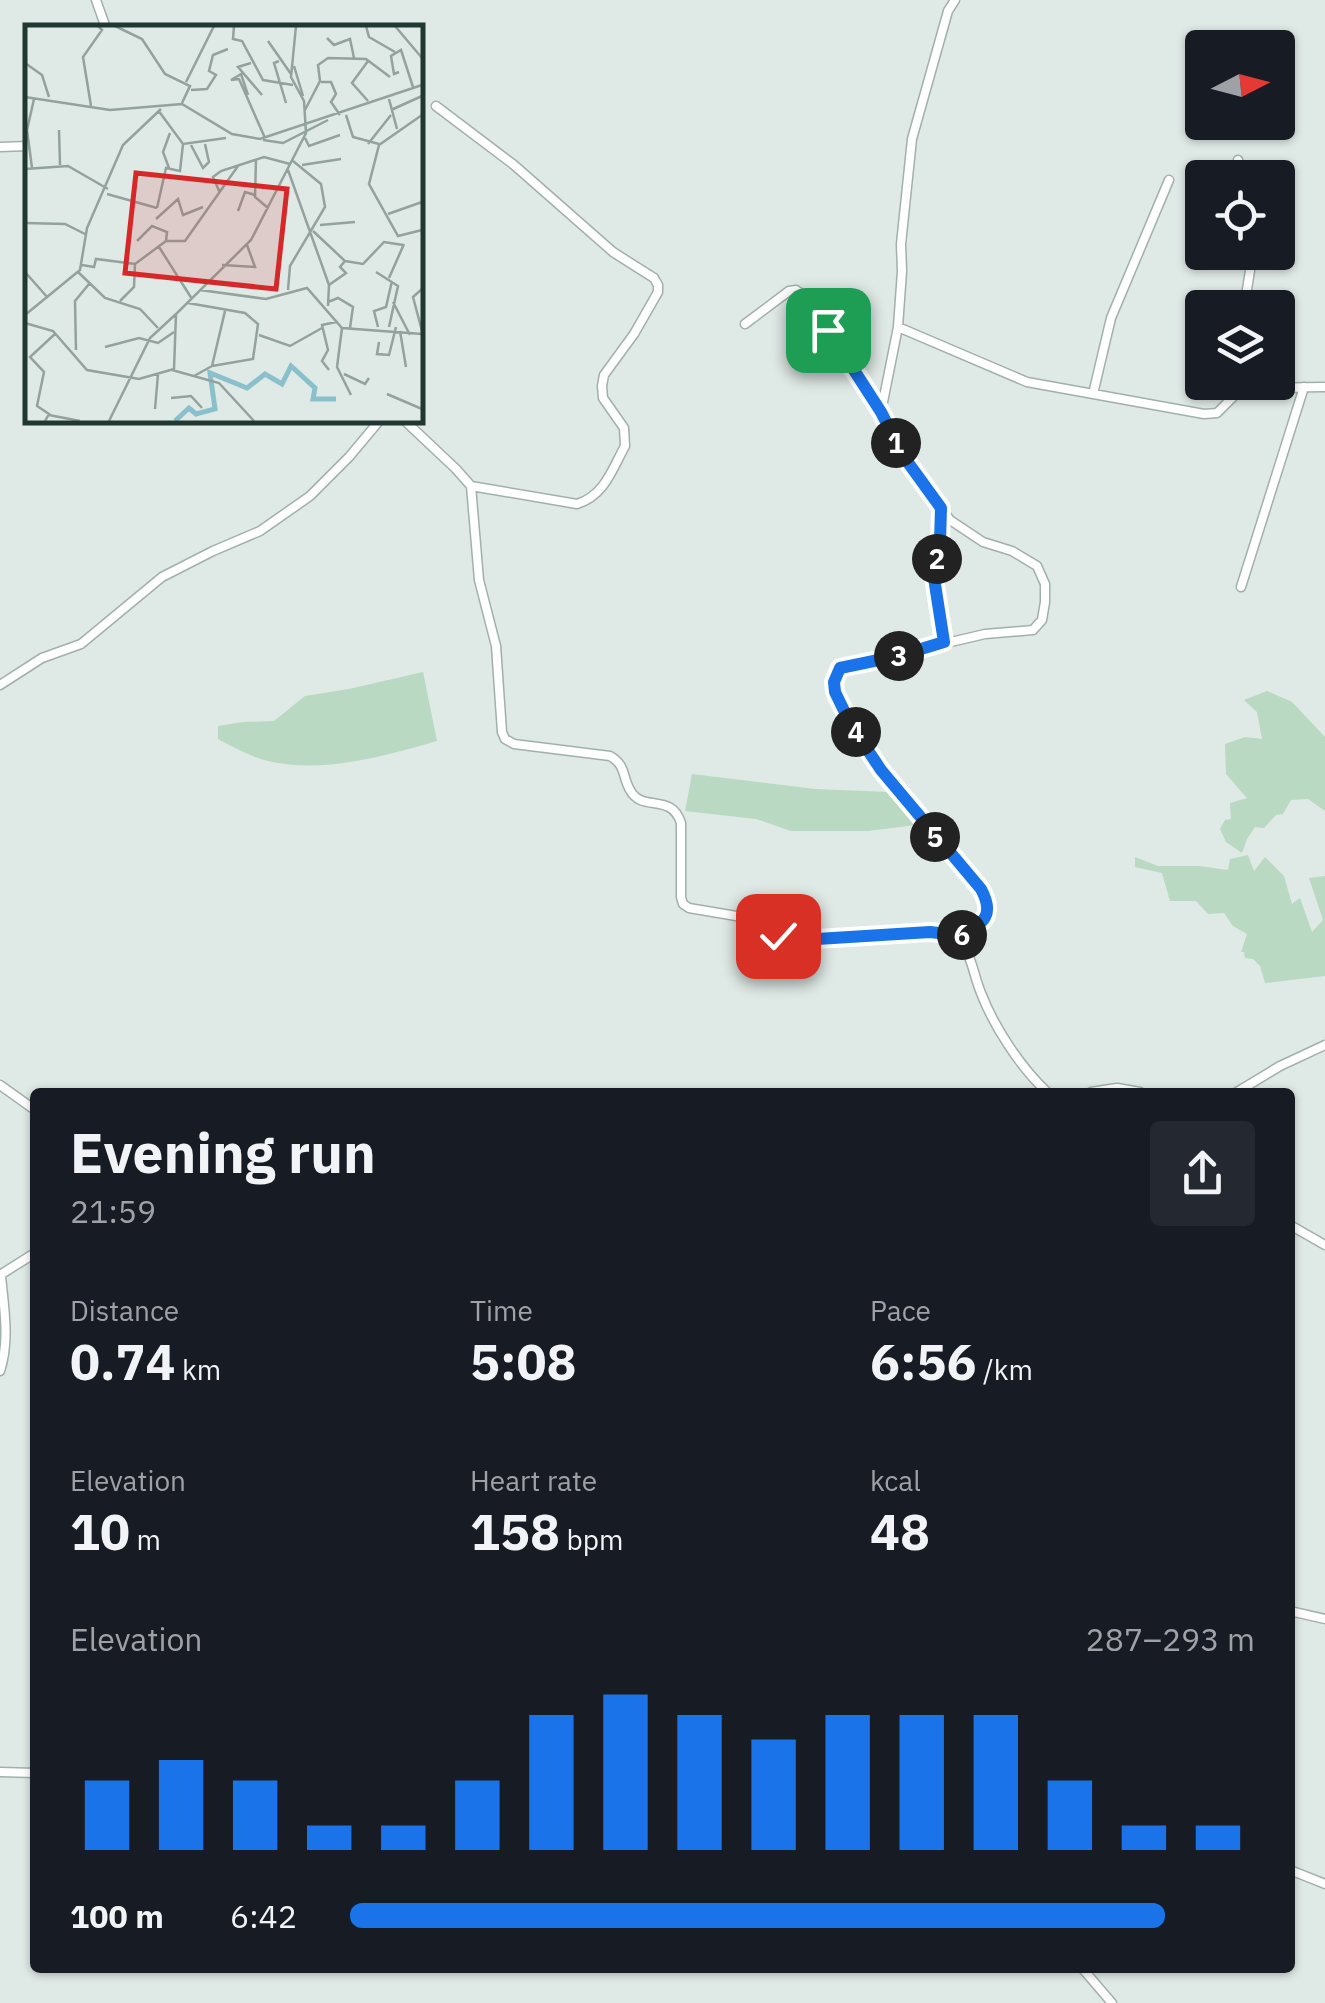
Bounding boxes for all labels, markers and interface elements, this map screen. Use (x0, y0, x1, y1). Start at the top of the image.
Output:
inset map (25, 25, 422, 422)
north arrow (1185, 30, 1295, 140)
map controls (1185, 30, 1295, 400)
button: locate (1185, 160, 1295, 270)
pin (786, 288, 871, 373)
button: layers (1185, 290, 1295, 400)
icon: arrive (801, 303, 856, 358)
pin: 1 (871, 418, 921, 468)
text: 1 (888, 424, 904, 461)
pin: 2 (912, 534, 962, 584)
text: 2 (929, 540, 945, 577)
pin: 3 (874, 631, 924, 681)
text: 3 (891, 637, 907, 674)
pin: 4 (831, 707, 881, 757)
text: 4 (848, 713, 864, 750)
pin: 5 (910, 812, 960, 862)
text: 5 (927, 818, 943, 855)
pin (736, 894, 821, 979)
icon: check (751, 909, 806, 964)
pin: 6 (937, 910, 987, 960)
text: 6 (954, 916, 970, 953)
text: Evening run (70, 1117, 376, 1188)
button: share (1150, 1121, 1255, 1226)
text: 21:59 (70, 1190, 156, 1232)
text: Distance (70, 1292, 179, 1329)
text: Time (470, 1292, 533, 1329)
text: Pace (870, 1292, 931, 1329)
text: 0.74 (70, 1329, 176, 1394)
text: 5:08 (470, 1329, 577, 1394)
text: 6:56 (870, 1329, 977, 1394)
text: km (176, 1351, 221, 1388)
text: /km (977, 1351, 1033, 1388)
text: Elevation (70, 1462, 186, 1499)
text: Heart rate (470, 1462, 597, 1499)
text: kcal (870, 1462, 921, 1499)
text: 10 (70, 1499, 130, 1564)
text: 158 (470, 1499, 560, 1564)
text: 48 (870, 1499, 930, 1564)
text: m (130, 1521, 161, 1558)
text: bpm (560, 1521, 624, 1558)
text: Elevation (70, 1618, 203, 1660)
text: 287–293 m (1085, 1618, 1255, 1660)
text: 100 m (70, 1895, 164, 1937)
text: 6:42 (230, 1895, 297, 1937)

